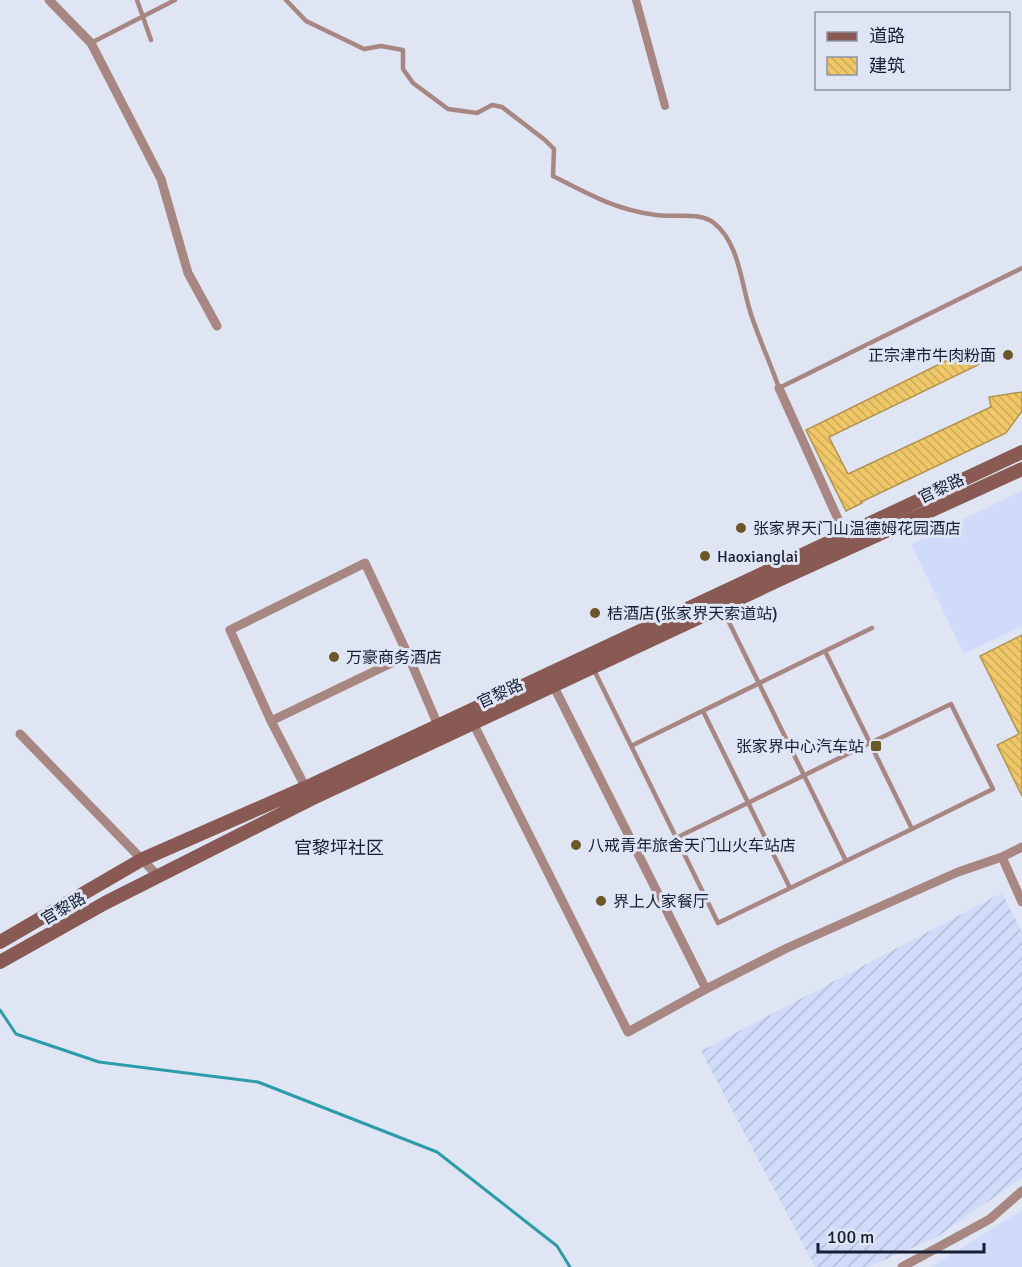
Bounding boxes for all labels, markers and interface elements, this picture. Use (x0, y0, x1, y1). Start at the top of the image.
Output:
legend (815, 12, 1010, 90)
text: 道路 (869, 25, 905, 47)
text: 建筑 (869, 55, 905, 77)
place label: 正宗津市牛肉粉面 (868, 346, 996, 366)
marker: 正宗津市牛肉粉面 (1001, 348, 1015, 362)
street label: 官黎路 (915, 470, 967, 508)
place label: 张家界天门山温德姆花园酒店 (753, 519, 961, 539)
marker: 张家界天门山温德姆花园酒店 (734, 521, 748, 535)
place label: Haoxianglai (717, 547, 798, 567)
marker: Haoxianglai (698, 549, 712, 563)
place label: 桔酒店(张家界天索道站) (607, 604, 778, 624)
marker: 桔酒店(张家界天索道站) (588, 606, 602, 620)
place label: 万豪商务酒店 (346, 648, 442, 668)
marker: 万豪商务酒店 (327, 650, 341, 664)
street label: 官黎路 (474, 675, 526, 713)
place label: 张家界中心汽车站 (736, 737, 864, 757)
marker: 张家界中心汽车站 (869, 739, 883, 753)
place label: 八戒青年旅舍天门山火车站店 (588, 836, 796, 856)
district label: 官黎坪社区 (294, 837, 384, 859)
marker: 八戒青年旅舍天门山火车站店 (569, 838, 583, 852)
street label: 官黎路 (38, 888, 89, 930)
place label: 界上人家餐厅 (613, 892, 709, 912)
marker: 界上人家餐厅 (594, 894, 608, 908)
scale bar (818, 1216, 984, 1254)
text: 100 m (827, 1226, 874, 1248)

